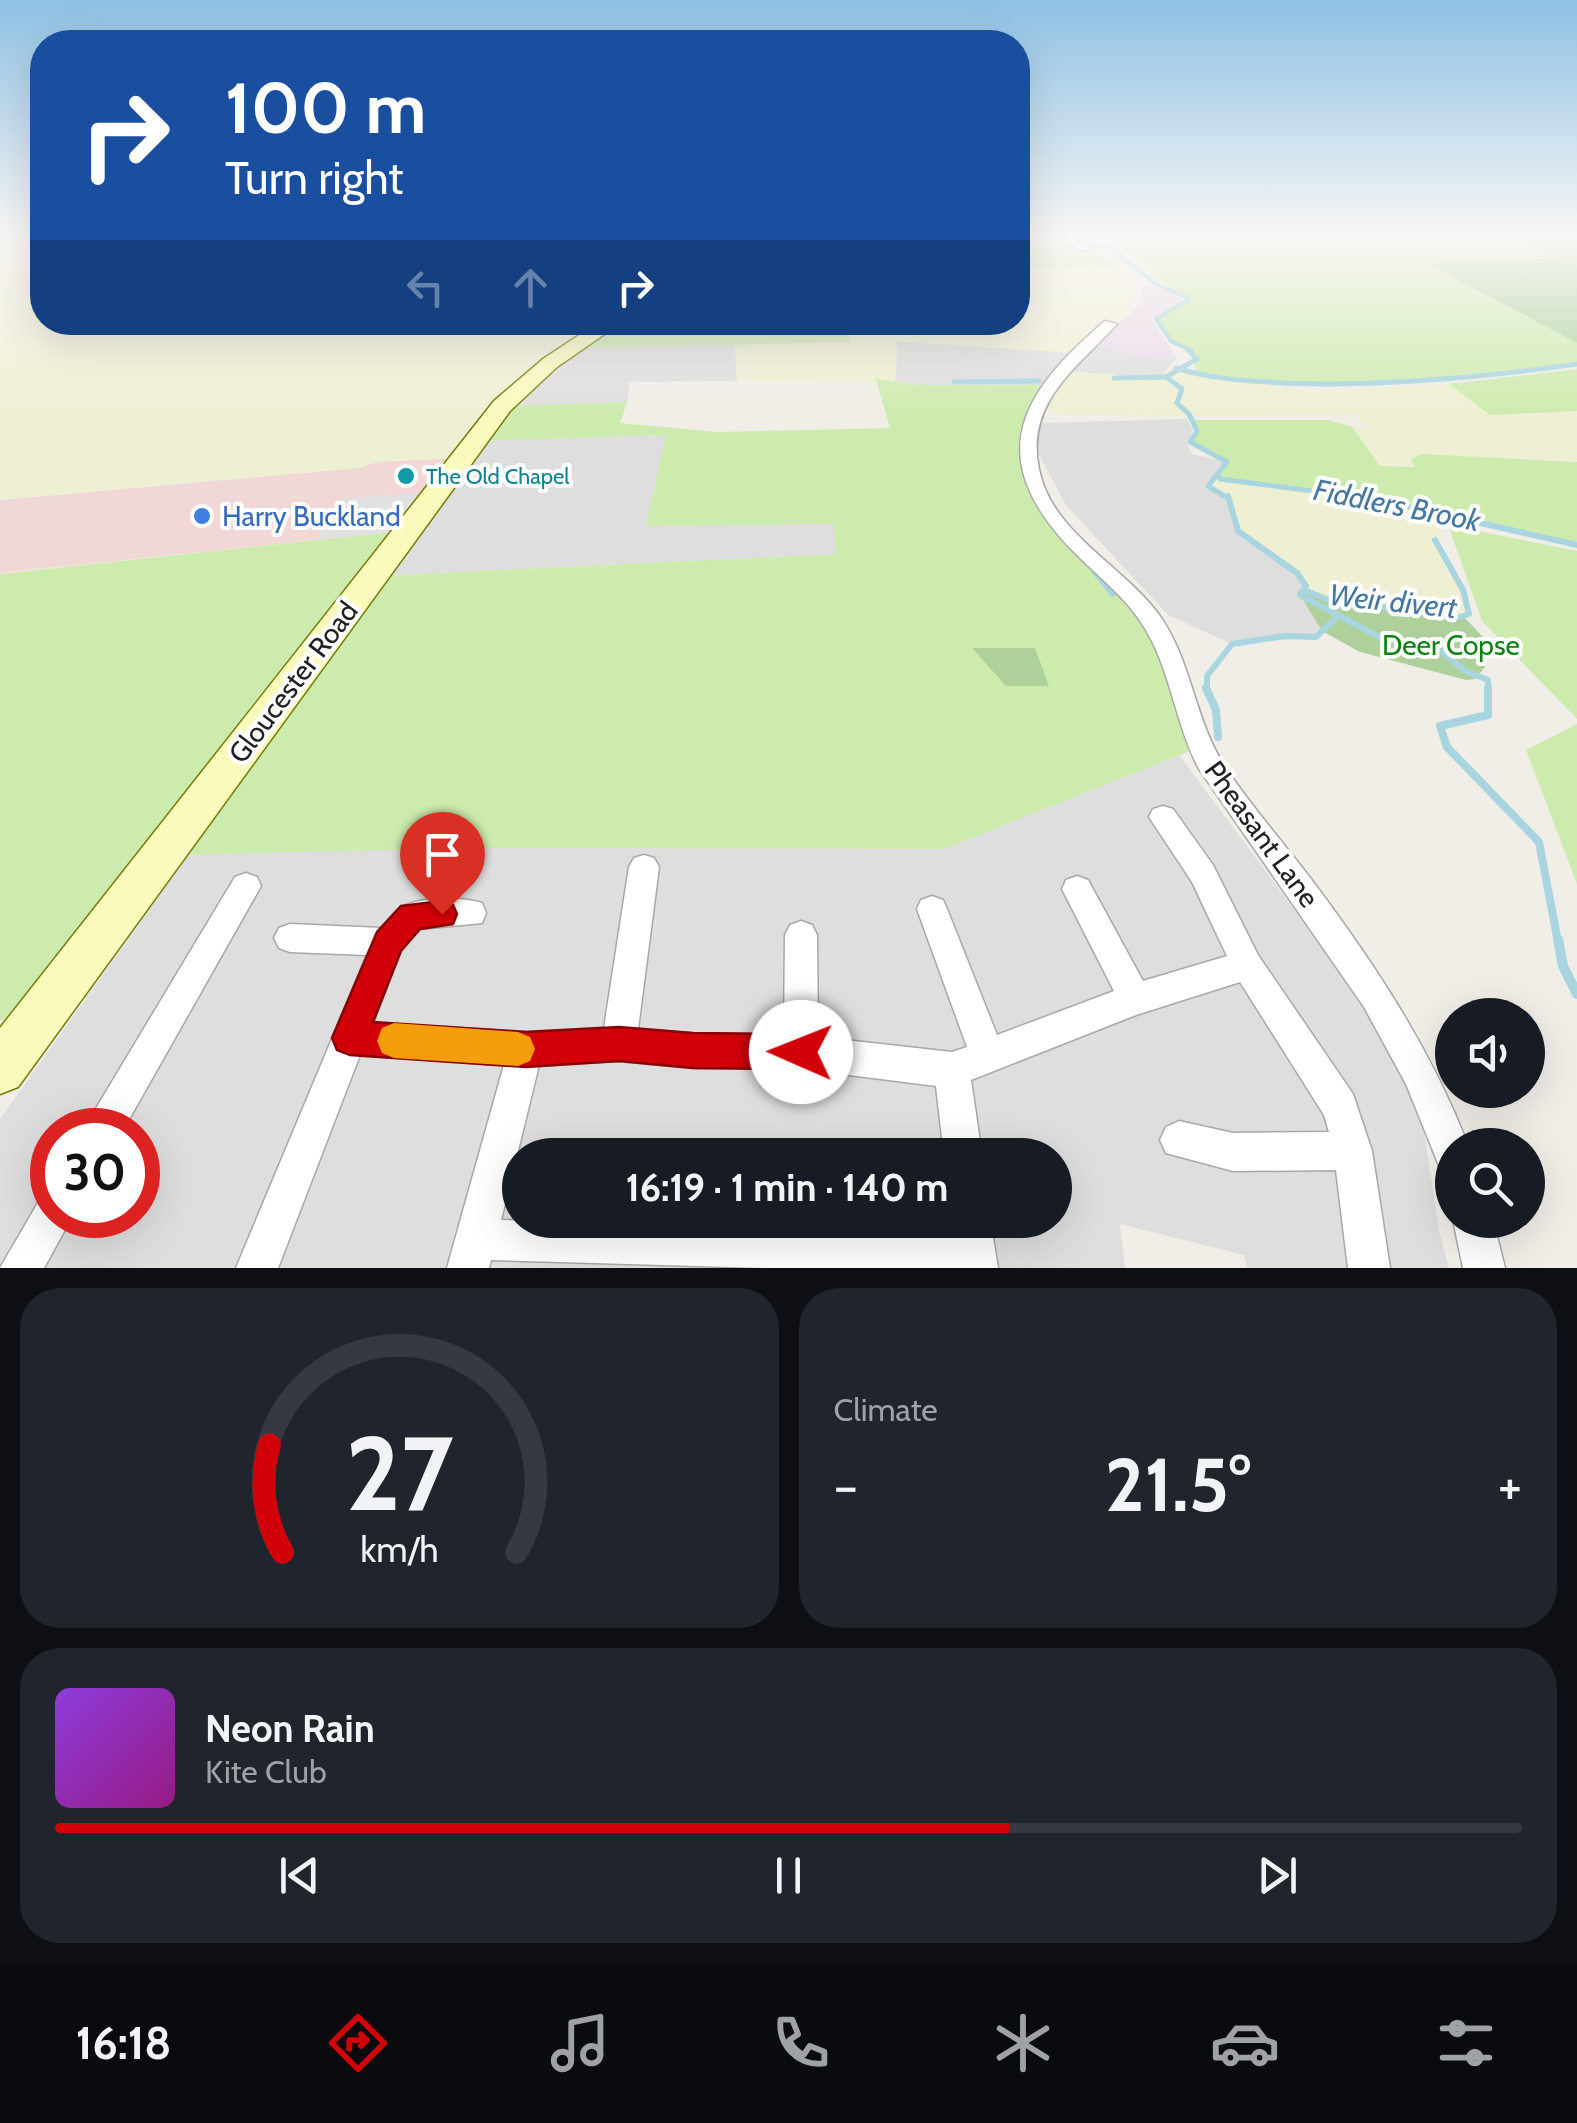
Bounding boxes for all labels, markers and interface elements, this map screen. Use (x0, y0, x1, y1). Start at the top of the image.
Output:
text: 100 m (225, 65, 426, 151)
icon: right (60, 70, 190, 200)
text: Turn right (225, 151, 404, 205)
icon: left (398, 260, 453, 315)
icon: ahead (503, 260, 558, 315)
icon: right (608, 260, 663, 315)
place label: The Old Chapel (426, 463, 570, 490)
marker: The Old Chapel (395, 465, 417, 487)
water label: Fiddlers Brook (1310, 471, 1485, 540)
place label: Harry Buckland (222, 499, 401, 533)
marker: Harry Buckland (191, 505, 213, 527)
water label: Weir divert (1327, 576, 1460, 626)
street label: Gloucester Road (221, 595, 365, 769)
park label: Deer Copse (1382, 628, 1520, 662)
street label: Pheasant Lane (1198, 754, 1326, 914)
pin (400, 812, 485, 915)
icon: arrive (415, 827, 470, 882)
map controls (1435, 998, 1545, 1238)
button: sound (1435, 998, 1545, 1108)
position arrow (749, 1000, 853, 1104)
speed limit sign: 30 (30, 1108, 160, 1238)
button: search (1435, 1128, 1545, 1238)
text: 16:19 · 1 min · 140 m (626, 1164, 948, 1211)
text: Climate (834, 1390, 938, 1429)
text: 27 (345, 1410, 453, 1536)
text: 21.5° (1105, 1439, 1251, 1530)
text: − (834, 1452, 858, 1519)
text: + (1498, 1452, 1522, 1519)
text: km/h (360, 1528, 438, 1571)
text: Neon Rain (205, 1705, 375, 1752)
text: Kite Club (205, 1752, 327, 1791)
icon: previous (272, 1848, 327, 1903)
icon: pause (761, 1848, 816, 1903)
icon: next (1250, 1848, 1305, 1903)
icon: directions (323, 2008, 393, 2078)
icon: music (545, 2008, 615, 2078)
icon: phone (766, 2008, 836, 2078)
icon: climate (988, 2008, 1058, 2078)
icon: car (1210, 2008, 1280, 2078)
icon: filters (1431, 2008, 1501, 2078)
text: 16:18 (76, 2016, 171, 2070)

